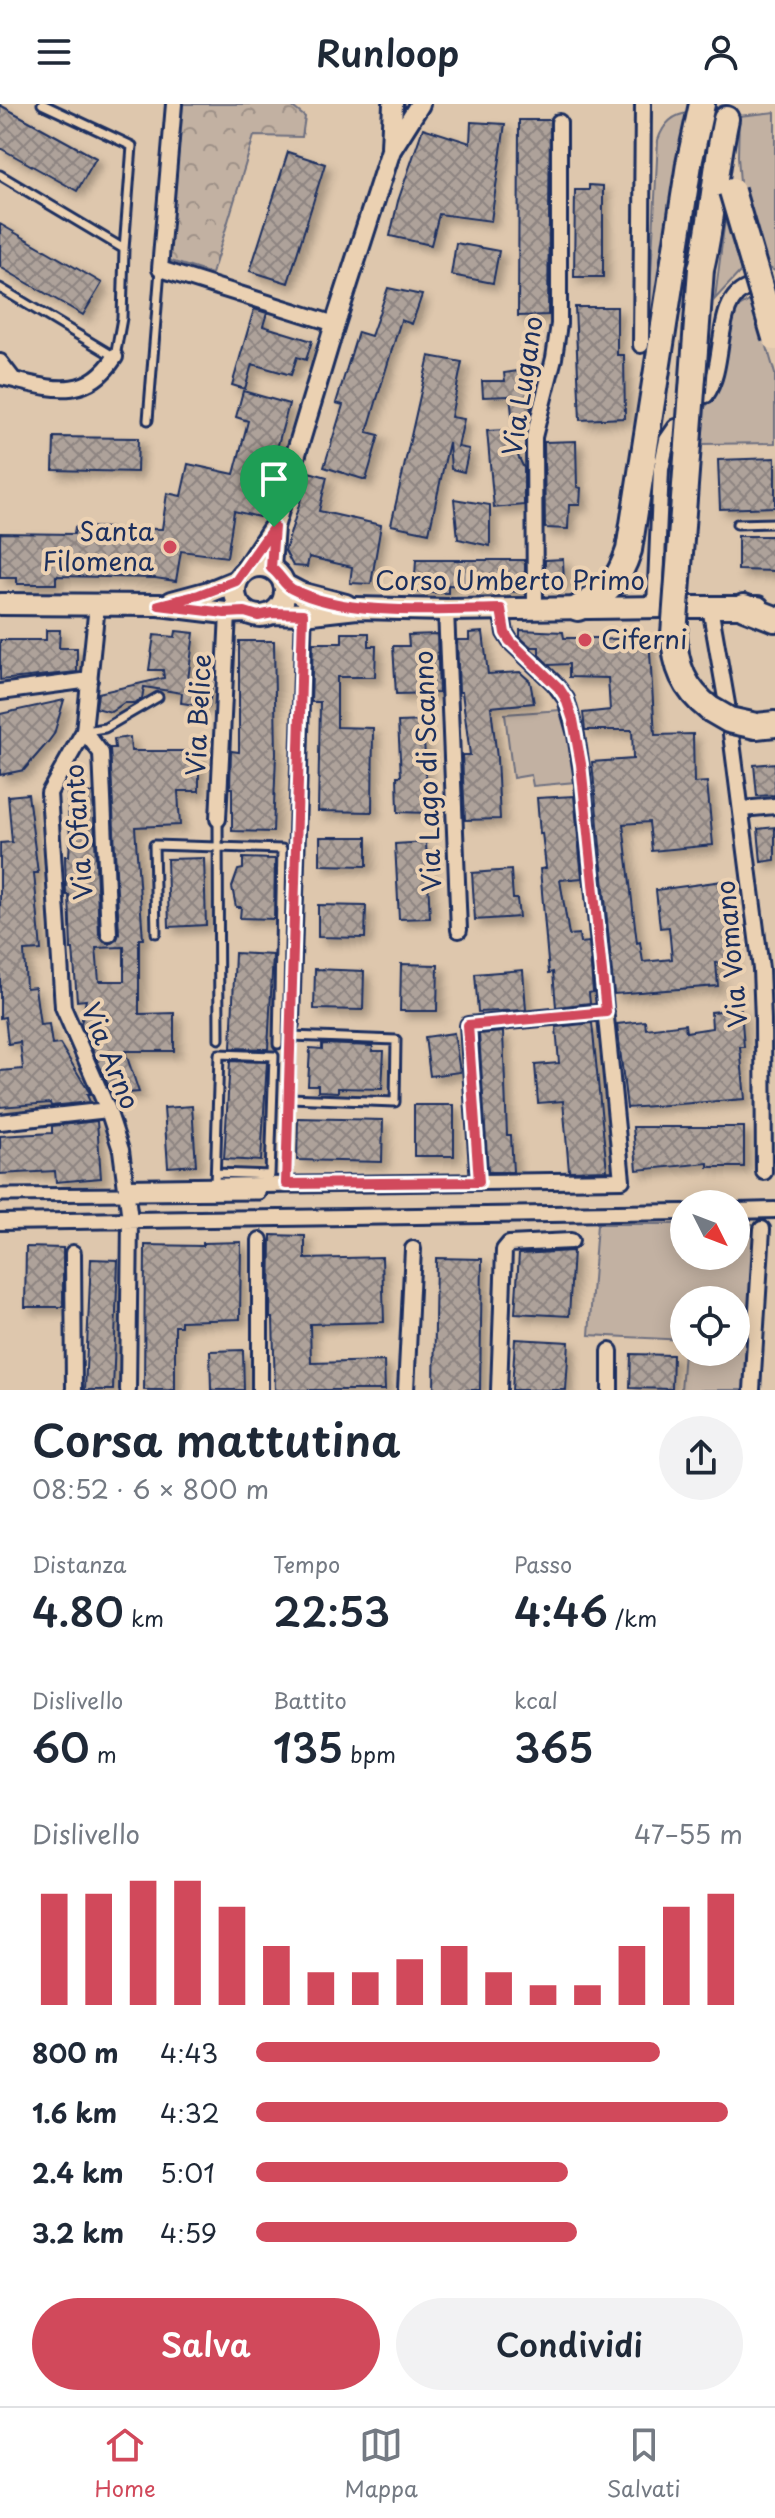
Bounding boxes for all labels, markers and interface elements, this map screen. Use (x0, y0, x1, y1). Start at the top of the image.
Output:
text: Runloop (316, 25, 459, 79)
icon: menu (32, 30, 76, 74)
icon: person (699, 30, 743, 74)
street label: Via Lugano (491, 313, 552, 458)
pin (240, 445, 308, 527)
icon: arrive (252, 457, 296, 501)
place label: Santa Filomena (42, 511, 155, 580)
marker: Santa Filomena (161, 538, 179, 556)
street label: Corso Umberto Primo (375, 560, 645, 599)
place label: Ciferni (601, 619, 688, 658)
marker: Ciferni (576, 631, 594, 649)
street label: Via Lago di Scanno (403, 650, 450, 892)
street label: Via Belice (175, 653, 220, 777)
street label: Via Ofanto (53, 763, 102, 901)
street label: Via Vomano (705, 879, 756, 1029)
street label: Via Arno (72, 996, 150, 1115)
north arrow (670, 1190, 750, 1270)
map controls (670, 1190, 750, 1366)
button: locate (670, 1286, 750, 1366)
text: Corsa mattutina (32, 1406, 401, 1472)
button: share (659, 1416, 743, 1500)
text: 08:52 · 6 × 800 m (32, 1469, 269, 1508)
text: Distanza (32, 1547, 127, 1580)
text: Tempo (273, 1547, 340, 1580)
text: Passo (514, 1547, 572, 1580)
text: 4.80 (32, 1580, 124, 1641)
text: 22:53 (273, 1580, 390, 1641)
text: 4:46 (514, 1580, 608, 1641)
text: km (124, 1601, 164, 1634)
text: /km (608, 1601, 657, 1634)
text: Dislivello (32, 1683, 123, 1716)
text: Battito (273, 1683, 347, 1716)
text: kcal (514, 1683, 558, 1716)
text: 60 (32, 1716, 90, 1777)
text: 135 (273, 1716, 343, 1777)
text: 365 (514, 1716, 594, 1777)
text: m (90, 1737, 117, 1770)
text: bpm (343, 1737, 396, 1770)
text: Dislivello (32, 1814, 140, 1853)
text: 47–55 m (634, 1814, 743, 1853)
text: 800 m (32, 2033, 119, 2072)
text: 4:43 (160, 2033, 218, 2072)
text: 1.6 km (32, 2093, 117, 2132)
text: 4:32 (160, 2093, 220, 2132)
text: 2.4 km (32, 2153, 124, 2192)
text: 5:01 (160, 2153, 215, 2192)
text: 3.2 km (32, 2213, 124, 2252)
text: 4:59 (160, 2213, 217, 2252)
button: Salva (32, 2298, 380, 2390)
button: Condividi (396, 2298, 743, 2390)
tab: Home (94, 2423, 156, 2504)
tab: Mappa (344, 2423, 418, 2504)
tab: Salvati (607, 2423, 681, 2504)

